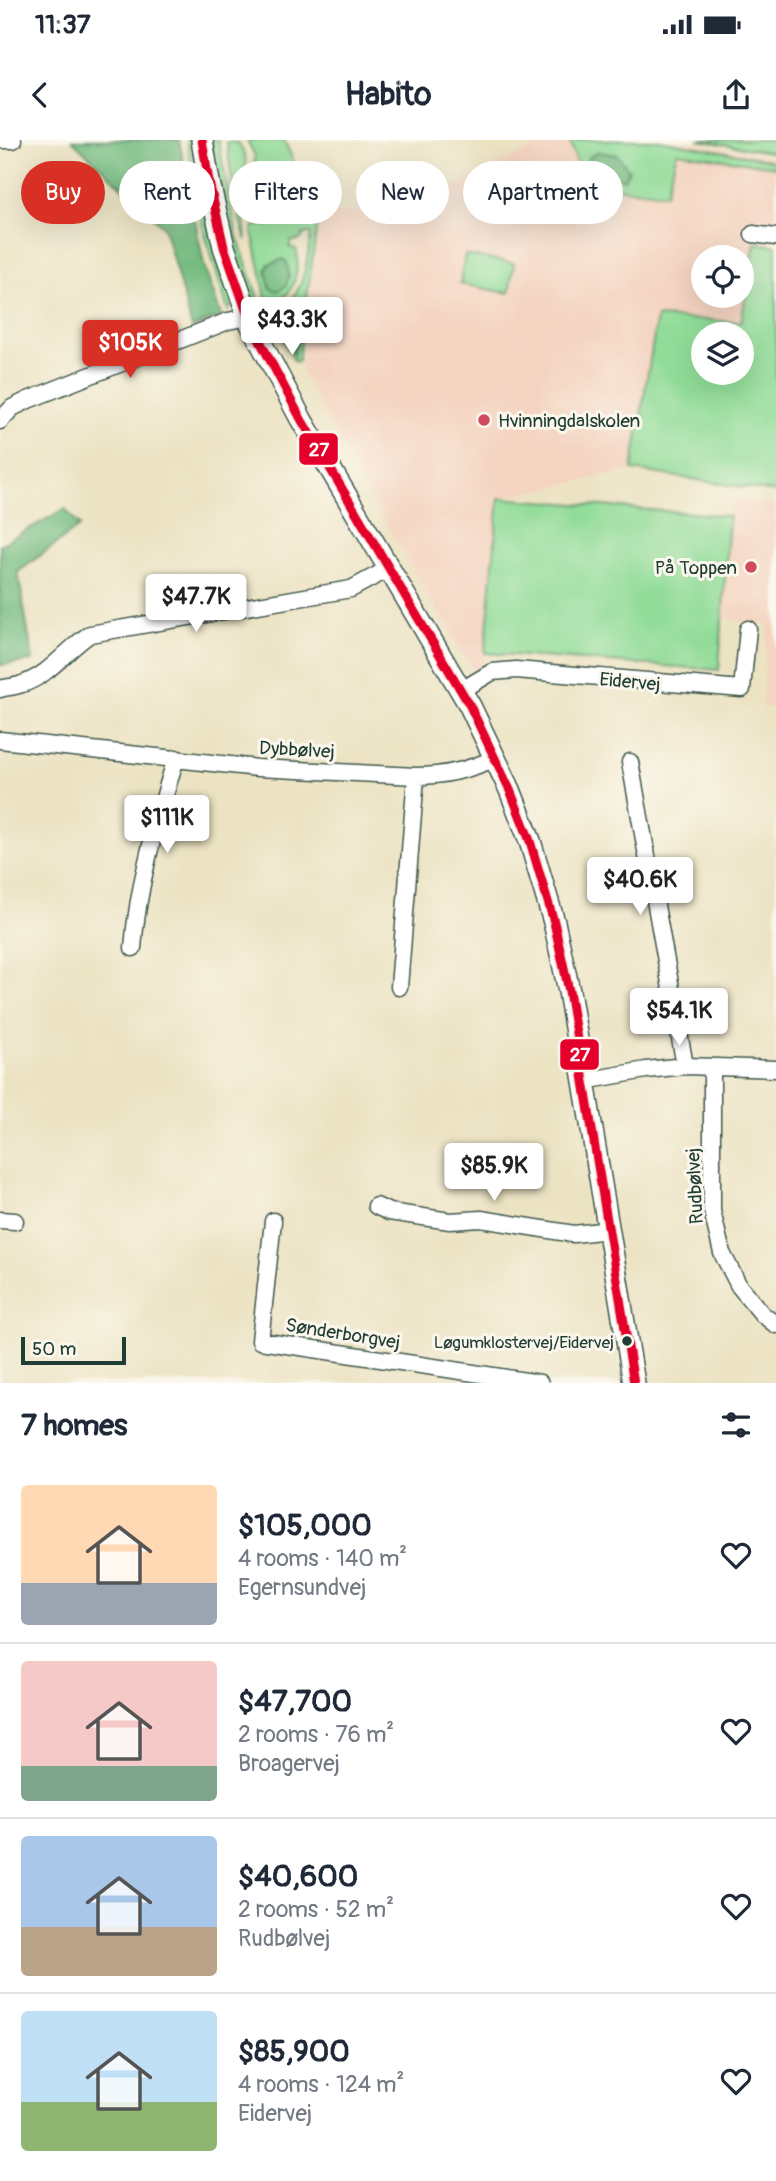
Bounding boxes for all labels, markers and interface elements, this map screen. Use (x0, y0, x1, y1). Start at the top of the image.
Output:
text: 11:37 (35, 9, 91, 41)
text: Habito (345, 75, 431, 115)
icon: back (21, 76, 59, 114)
icon: share (717, 76, 755, 114)
chip: Buy (21, 161, 105, 224)
chip: Rent (119, 161, 215, 224)
chip: Filters (229, 161, 342, 224)
chip: New (356, 161, 449, 224)
chip: Apartment (463, 161, 623, 224)
map controls (691, 245, 754, 385)
button: locate (691, 245, 754, 308)
pin: $43.3K (235, 298, 349, 357)
text: $43.3K (257, 305, 327, 334)
pin: $105K (81, 320, 179, 380)
button: layers (691, 322, 754, 385)
text: $105K (98, 328, 162, 357)
place label: Hvinningdalskolen (498, 409, 640, 433)
marker: Hvinningdalskolen (476, 412, 492, 428)
line badge: 27 (298, 432, 339, 466)
text: 27 (309, 438, 330, 462)
place label: På Toppen (655, 556, 737, 580)
marker: På Toppen (743, 559, 759, 575)
pin: $47.7K (139, 574, 253, 634)
text: $47.7K (161, 582, 231, 611)
street label: Eidervej (598, 667, 661, 697)
street label: Dybbølvej (259, 736, 335, 764)
pin: $111K (118, 796, 216, 855)
text: $111K (140, 803, 194, 832)
pin: $40.6K (583, 858, 697, 917)
text: $40.6K (603, 865, 677, 894)
pin: $54.1K (622, 988, 736, 1048)
text: $54.1K (646, 996, 712, 1025)
line badge: 27 (559, 1038, 600, 1071)
text: 27 (570, 1043, 591, 1067)
pin: $85.9K (437, 1144, 551, 1203)
street label: Rudbølvej (681, 1147, 709, 1225)
text: $85.9K (460, 1151, 528, 1180)
street label: Sønderborgvej (284, 1313, 402, 1355)
place label: Løgumklostervej/Eidervej (434, 1332, 614, 1353)
scale bar (21, 1334, 126, 1366)
marker: Løgumklostervej/Eidervej (620, 1334, 634, 1348)
text: 50 m (32, 1337, 76, 1361)
icon: filters (717, 1406, 755, 1444)
text: 7 homes (21, 1407, 128, 1444)
text: $105,000 (238, 1507, 372, 1544)
icon: home (77, 1513, 161, 1597)
icon: heart (717, 1536, 755, 1574)
text: 4 rooms · 140 m² (238, 1544, 407, 1573)
text: Egernsundvej (238, 1573, 366, 1602)
text: $47,700 (238, 1683, 352, 1720)
icon: home (77, 1689, 161, 1773)
icon: heart (717, 1712, 755, 1750)
text: 2 rooms · 76 m² (238, 1720, 394, 1749)
text: Broagervej (238, 1749, 340, 1778)
text: $40,600 (238, 1858, 358, 1895)
icon: home (77, 1864, 161, 1948)
icon: heart (717, 1887, 755, 1925)
text: 2 rooms · 52 m² (238, 1895, 394, 1924)
text: Rudbølvej (238, 1924, 330, 1953)
text: $85,900 (238, 2033, 350, 2070)
icon: home (77, 2039, 161, 2123)
icon: heart (717, 2062, 755, 2100)
text: 4 rooms · 124 m² (238, 2070, 404, 2099)
text: Eidervej (238, 2099, 312, 2128)

